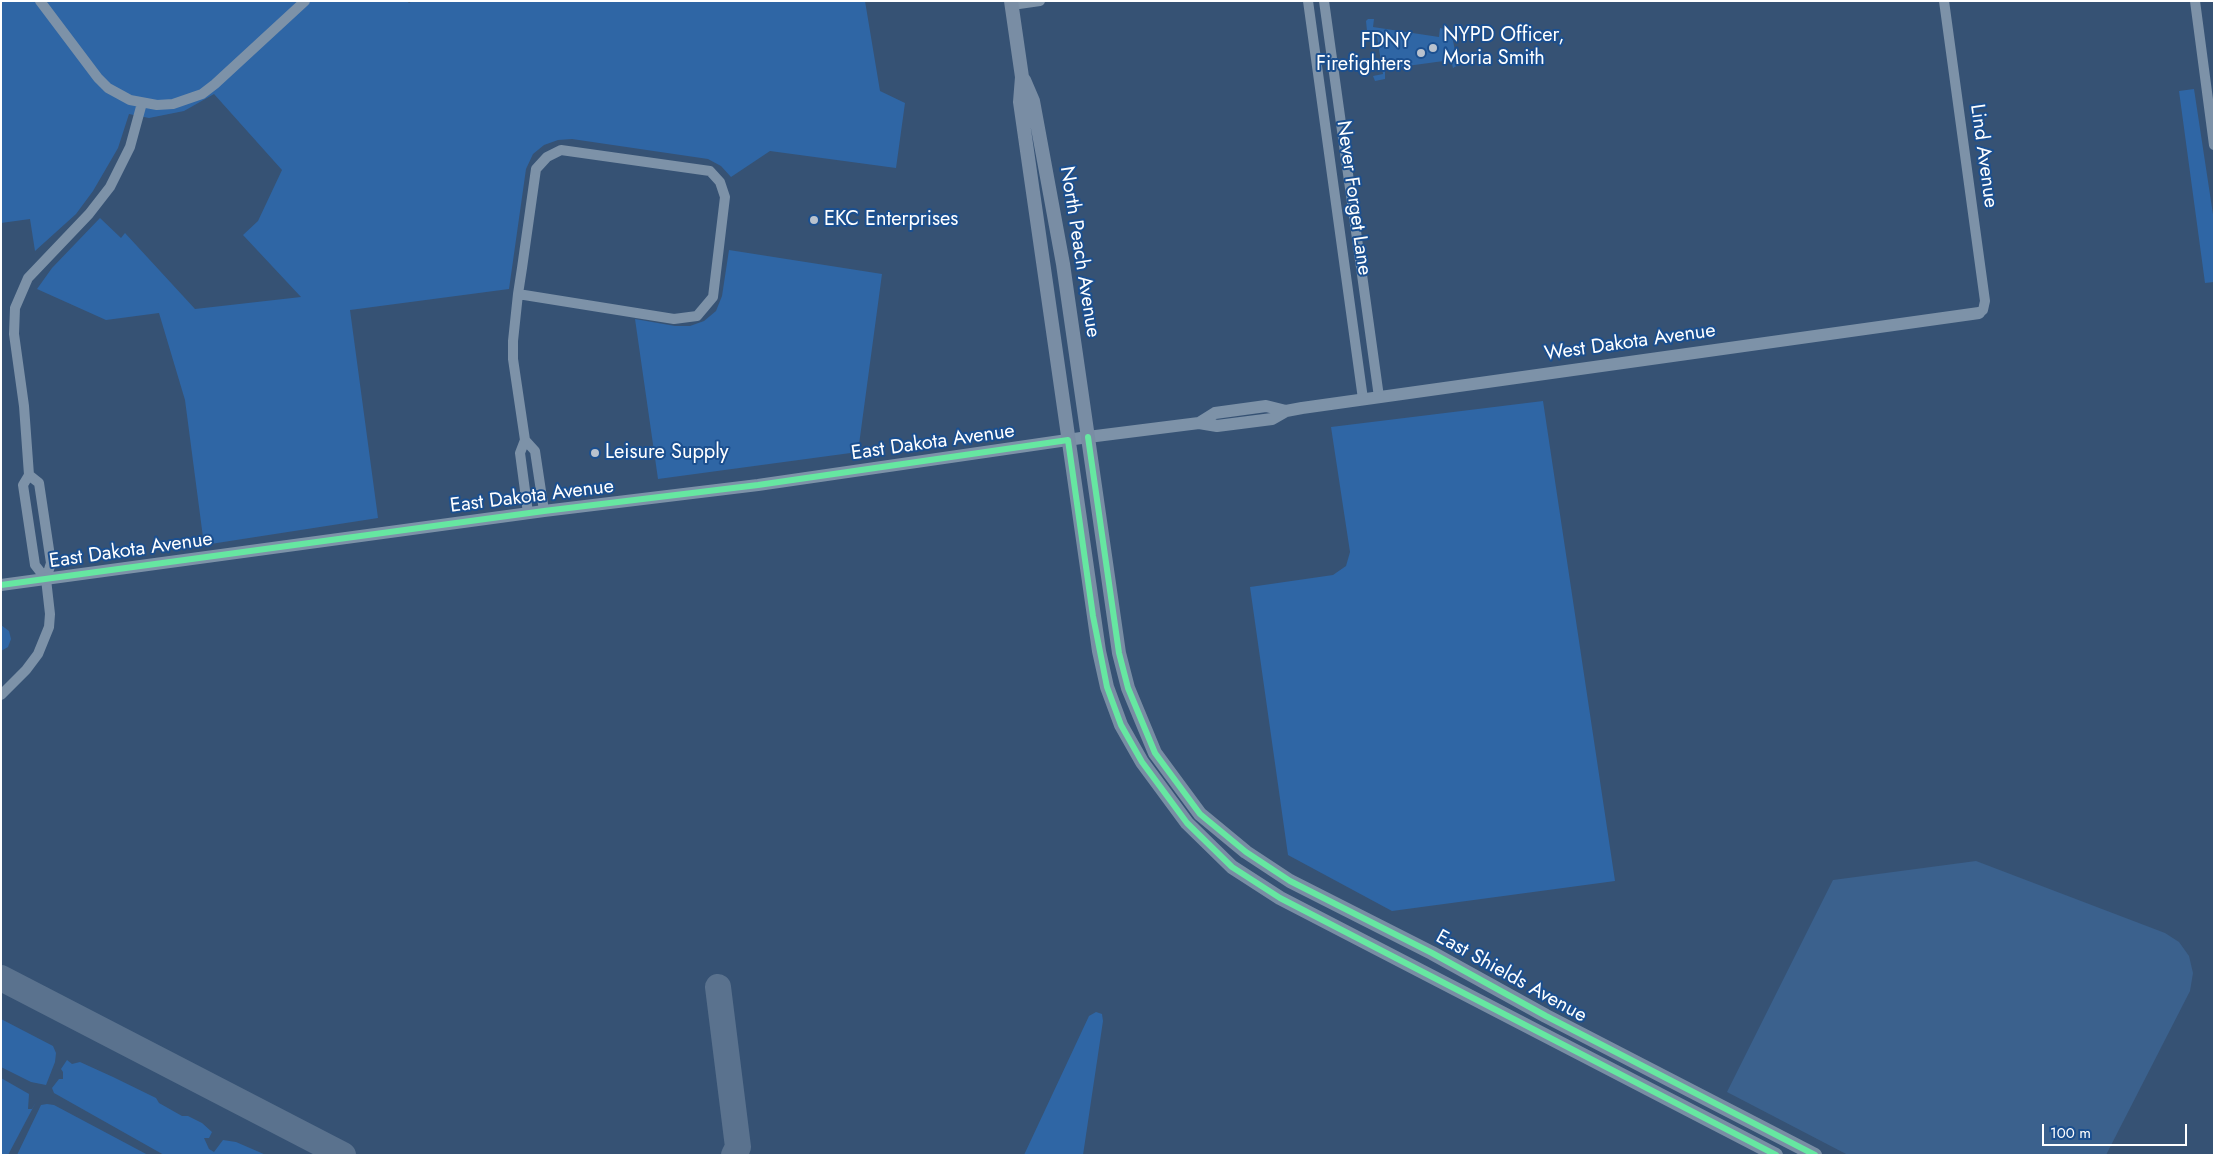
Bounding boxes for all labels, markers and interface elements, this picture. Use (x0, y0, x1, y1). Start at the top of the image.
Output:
place label: NYPD Officer, Moria Smith (1443, 24, 1564, 71)
place label: FDNY Firefighters (1316, 30, 1411, 77)
marker: NYPD Officer, Moria Smith (1427, 42, 1439, 54)
marker: FDNY Firefighters (1415, 47, 1427, 59)
street label: Lind Avenue (1964, 103, 2002, 209)
street label: Never Forget Lane (1330, 119, 1376, 277)
street label: North Peach Avenue (1054, 165, 1104, 339)
place label: EKC Enterprises (824, 208, 958, 232)
marker: EKC Enterprises (808, 214, 820, 226)
street label: West Dakota Avenue (1543, 319, 1717, 367)
street label: East Dakota Avenue (850, 420, 1016, 466)
place label: Leisure Supply (605, 441, 729, 465)
marker: Leisure Supply (589, 447, 601, 459)
street label: East Dakota Avenue (449, 475, 615, 519)
street label: East Dakota Avenue (48, 528, 214, 574)
street label: East Shields Avenue (1431, 926, 1591, 1028)
scale bar (2045, 1114, 2190, 1146)
text: 100 m (2050, 1122, 2091, 1144)

